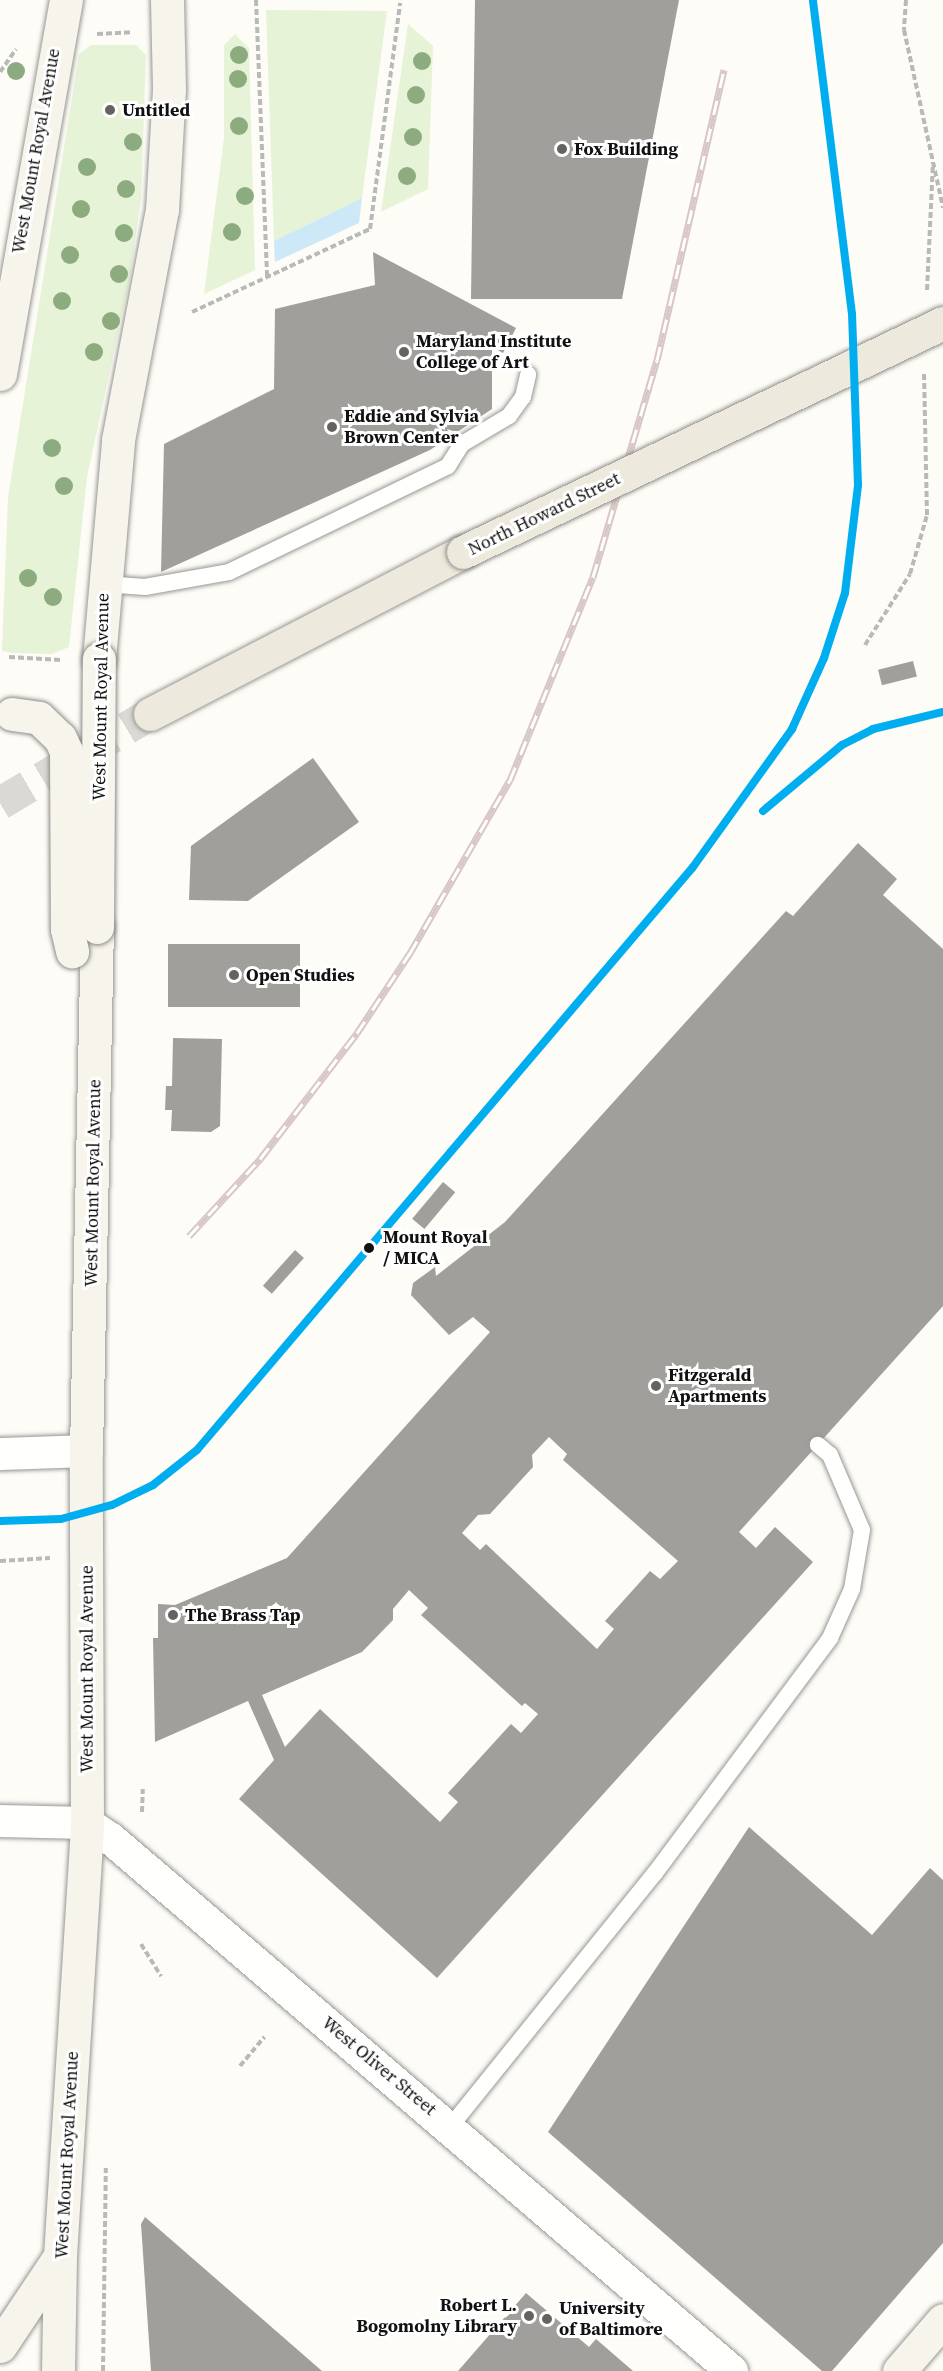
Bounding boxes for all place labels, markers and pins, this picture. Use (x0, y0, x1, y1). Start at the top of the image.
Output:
place label: Untitled (122, 99, 190, 121)
marker: Untitled (103, 103, 117, 117)
place label: Fox Building (574, 138, 678, 160)
marker: Fox Building (555, 142, 569, 156)
place label: Maryland Institute College of Art (416, 331, 571, 374)
marker: Maryland Institute College of Art (397, 345, 411, 359)
place label: Eddie and Sylvia Brown Center (344, 406, 479, 448)
marker: Eddie and Sylvia Brown Center (325, 420, 339, 434)
place label: Open Studies (246, 964, 355, 986)
marker: Open Studies (227, 968, 241, 982)
place label: Mount Royal / MICA (383, 1227, 487, 1270)
marker: Mount Royal / MICA (360, 1239, 378, 1257)
place label: Fitzgerald Apartments (668, 1365, 766, 1408)
marker: Fitzgerald Apartments (649, 1379, 663, 1393)
place label: The Brass Tap (185, 1604, 301, 1626)
marker: The Brass Tap (166, 1608, 180, 1622)
place label: Robert L. Bogomolny Library (356, 2295, 517, 2338)
place label: University of Baltimore (559, 2298, 663, 2340)
marker: Robert L. Bogomolny Library (522, 2309, 536, 2323)
marker: University of Baltimore (540, 2312, 554, 2326)

